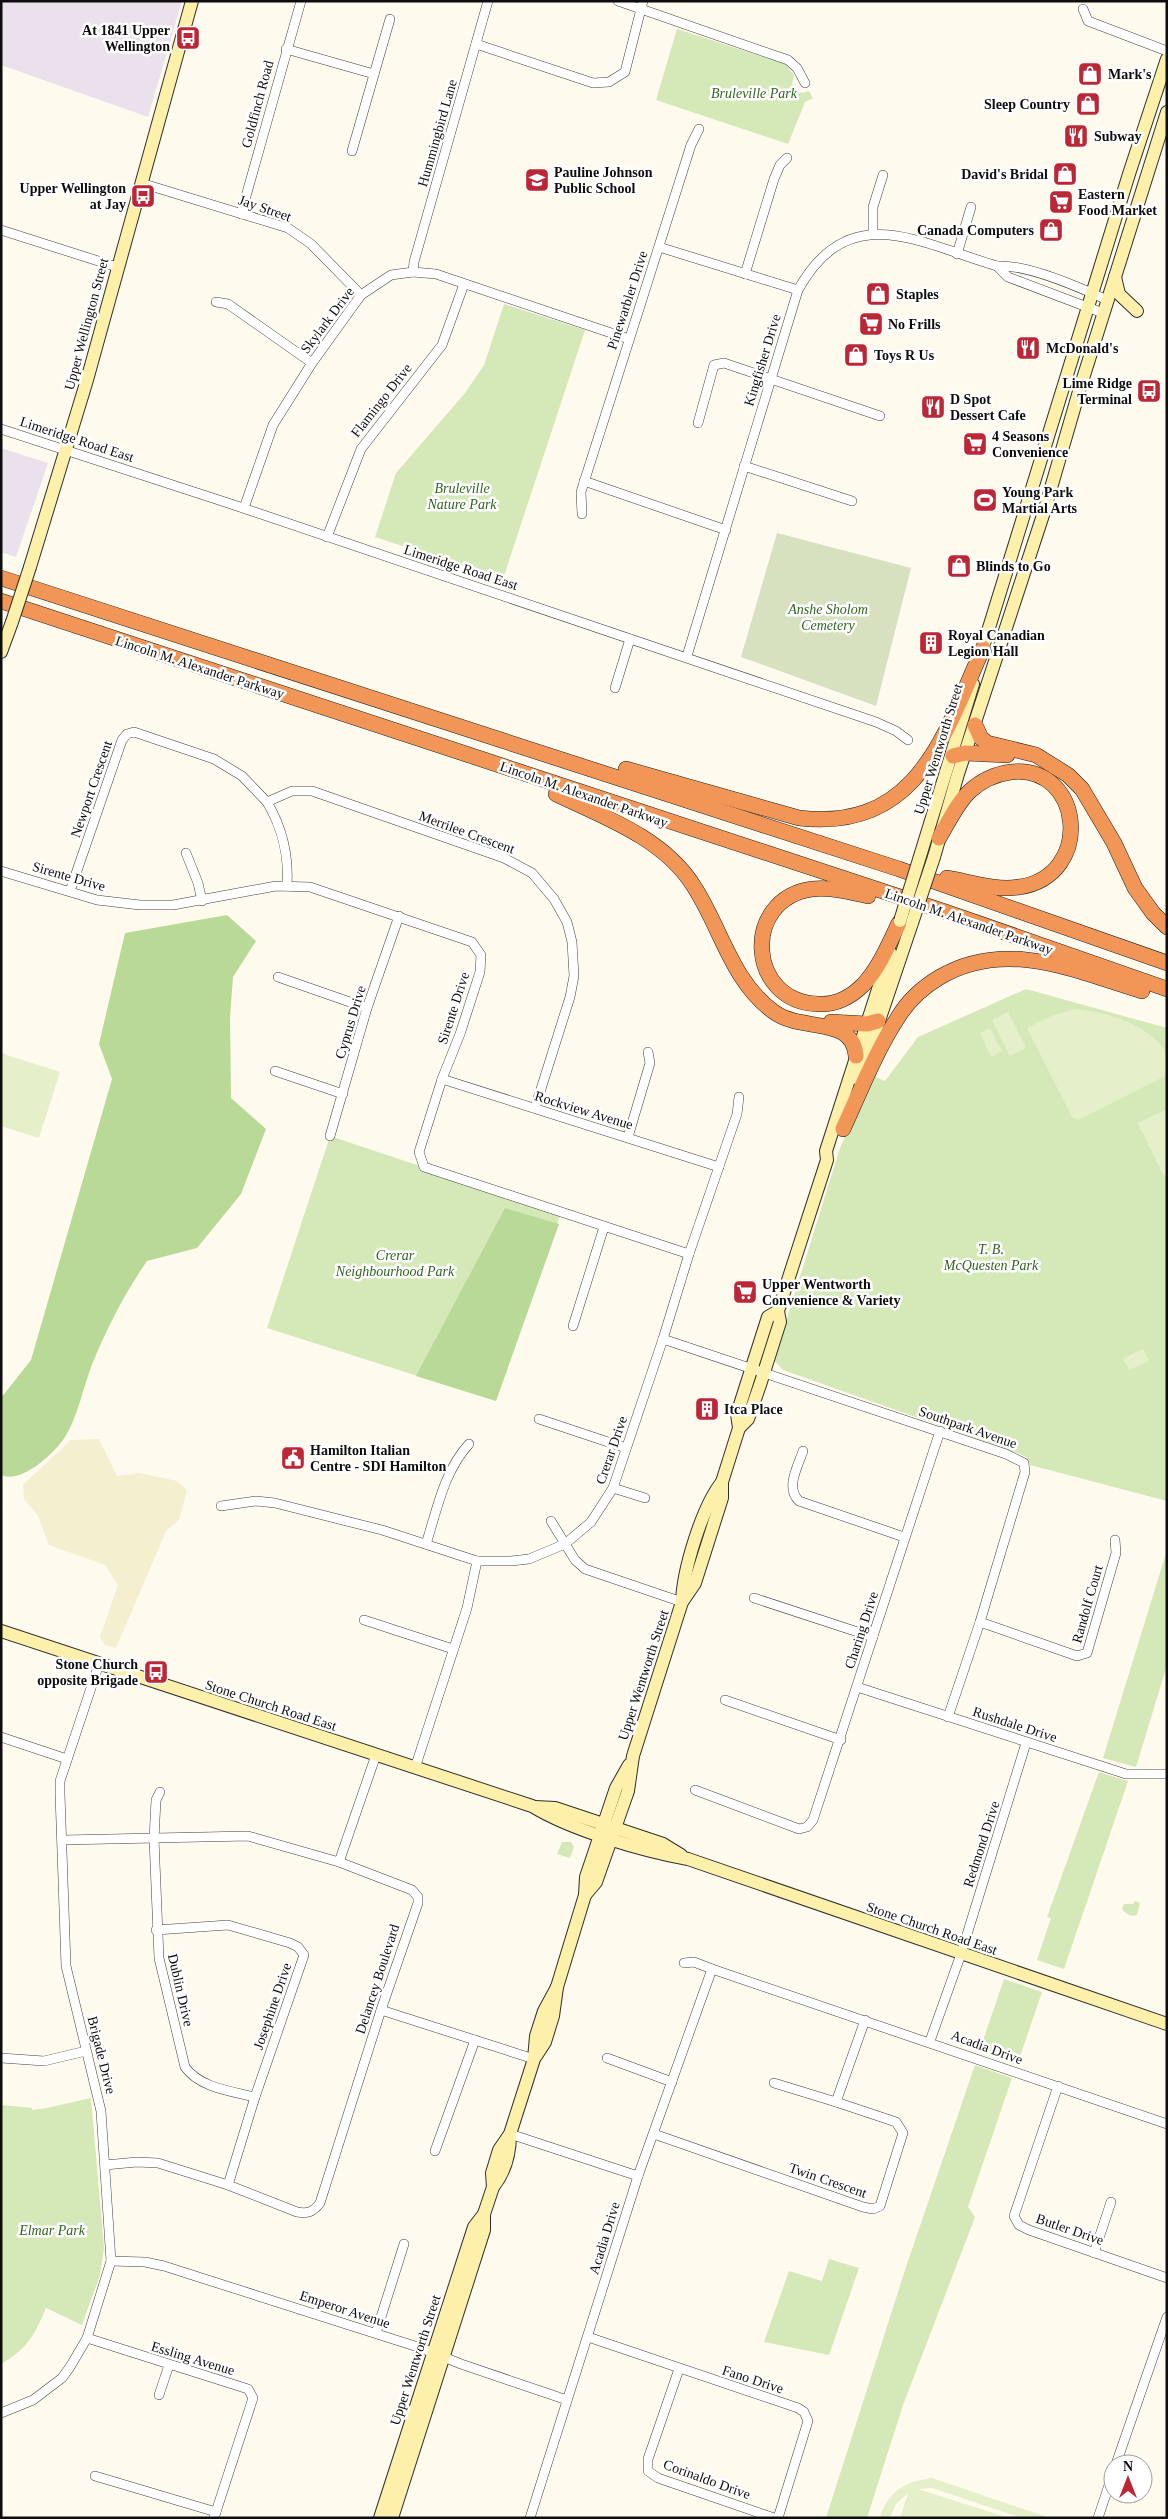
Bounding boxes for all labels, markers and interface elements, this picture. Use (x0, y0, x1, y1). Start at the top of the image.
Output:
place label: At 1841 Upper Wellington (82, 23, 170, 54)
bus stop icon: At 1841 Upper Wellington (175, 25, 201, 51)
street label: Goldfinch Road (239, 59, 276, 149)
shop icon: Mark's (1077, 61, 1103, 87)
place label: Mark's (1108, 67, 1152, 82)
street label: Hummingbird Lane (415, 78, 460, 188)
park label: Bruleville Park (711, 86, 798, 101)
shop icon: Sleep Country (1075, 91, 1101, 117)
place label: Sleep Country (984, 97, 1070, 112)
restaurant icon: Subway (1063, 123, 1089, 149)
place label: Subway (1094, 129, 1141, 144)
shop icon: David's Bridal (1052, 161, 1078, 187)
place label: Pauline Johnson Public School (554, 165, 653, 196)
school or university icon: Pauline Johnson Public School (524, 167, 550, 193)
place label: David's Bridal (961, 167, 1048, 182)
place label: Upper Wellington at Jay (20, 181, 126, 212)
bus stop icon: Upper Wellington at Jay (130, 183, 156, 209)
place label: Eastern Food Market (1078, 187, 1157, 218)
supermarket icon: Eastern Food Market (1048, 189, 1074, 215)
street label: Jay Street (236, 192, 293, 225)
shop icon: Canada Computers (1038, 217, 1064, 243)
place label: Canada Computers (917, 223, 1035, 238)
street label: Pinewarbler Drive (604, 249, 651, 351)
street label: Upper Wellington Street (62, 256, 111, 392)
shop icon: Staples (865, 281, 891, 307)
street label: Skylark Drive (298, 284, 357, 356)
place label: Staples (896, 287, 939, 302)
supermarket icon: No Frills (858, 311, 884, 337)
street label: Kingfisher Drive (741, 312, 784, 408)
place label: No Frills (888, 317, 941, 332)
restaurant icon: McDonald's (1015, 335, 1041, 361)
place label: McDonald's (1046, 341, 1119, 356)
shop icon: Toys R Us (843, 342, 869, 368)
place label: Toys R Us (874, 348, 935, 363)
street label: Flamingo Drive (348, 361, 415, 440)
place label: Lime Ridge Terminal (1062, 376, 1132, 407)
bus stop icon: Lime Ridge Terminal (1136, 378, 1162, 404)
place label: D Spot Dessert Cafe (950, 392, 1026, 423)
restaurant icon: D Spot Dessert Cafe (920, 394, 946, 420)
street label: Limeridge Road East (18, 414, 136, 465)
place label: 4 Seasons Convenience (992, 429, 1068, 460)
supermarket icon: 4 Seasons Convenience (962, 431, 988, 457)
park label: Bruleville Nature Park (426, 481, 497, 512)
place label: Young Park Martial Arts (1002, 485, 1078, 516)
sports icon: Young Park Martial Arts (972, 487, 998, 513)
street label: Limeridge Road East (402, 542, 520, 593)
shop icon: Blinds to Go (946, 553, 972, 579)
place label: Blinds to Go (976, 559, 1051, 574)
park label: Anshe Sholom Cemetery (787, 602, 868, 633)
place label: Royal Canadian Legion Hall (948, 628, 1045, 659)
building icon: Royal Canadian Legion Hall (918, 630, 944, 656)
street label: Lincoln M. Alexander Parkway (114, 633, 286, 702)
street label: Upper Wentworth Street (911, 682, 966, 816)
street label: Newport Crescent (68, 739, 115, 840)
street label: Lincoln M. Alexander Parkway (498, 759, 670, 830)
street label: Merrilee Crescent (417, 808, 517, 857)
street label: Sirente Drive (31, 859, 107, 894)
street label: Lincoln M. Alexander Parkway (883, 886, 1055, 957)
street label: Sirente Drive (435, 970, 472, 1046)
street label: Cyprus Drive (332, 984, 369, 1061)
street label: Rockview Avenue (533, 1088, 635, 1133)
park label: T. B. McQuesten Park (943, 1242, 1039, 1273)
park label: Crerar Neighbourhood Park (335, 1248, 455, 1279)
place label: Upper Wentworth Convenience & Variety (762, 1277, 900, 1308)
supermarket icon: Upper Wentworth Convenience & Variety (732, 1279, 758, 1305)
building icon: Itca Place (694, 1396, 720, 1422)
place label: Itca Place (724, 1402, 783, 1417)
street label: Southpark Avenue (917, 1404, 1019, 1451)
street label: Crerar Drive (593, 1414, 630, 1486)
place label: Hamilton Italian Centre - SDI Hamilton (310, 1443, 446, 1474)
public building icon: Hamilton Italian Centre - SDI Hamilton (280, 1445, 306, 1471)
street label: Randolf Court (1069, 1563, 1106, 1645)
street label: Charing Drive (842, 1590, 881, 1671)
street label: Upper Wentworth Street (615, 1608, 672, 1742)
place label: Stone Church opposite Brigade (37, 1657, 138, 1688)
bus stop icon: Stone Church opposite Brigade (143, 1659, 169, 1685)
street label: Stone Church Road East (203, 1677, 339, 1734)
street label: Rushdale Drive (971, 1704, 1059, 1745)
street label: Redmond Drive (960, 1799, 1002, 1889)
street label: Stone Church Road East (865, 1899, 999, 1958)
street label: Delancey Boulevard (353, 1922, 402, 2036)
street label: Dublin Drive (165, 1952, 196, 2028)
street label: Josephine Drive (251, 1961, 294, 2051)
street label: Brigade Drive (85, 2015, 118, 2096)
street label: Acadia Drive (949, 2028, 1025, 2067)
street label: Twin Crescent (787, 2160, 869, 2201)
street label: Acadia Drive (586, 2200, 623, 2276)
street label: Butler Drive (1034, 2211, 1106, 2248)
park label: Elmar Park (18, 2223, 86, 2238)
street label: Emperor Avenue (298, 2288, 392, 2331)
street label: Upper Wentworth Street (387, 2293, 444, 2427)
street label: Essling Avenue (149, 2339, 236, 2378)
street label: Fano Drive (720, 2363, 785, 2396)
north arrow (1103, 2454, 1153, 2504)
street label: Corinaldo Drive (661, 2457, 752, 2502)
text: N (1123, 2459, 1133, 2474)

